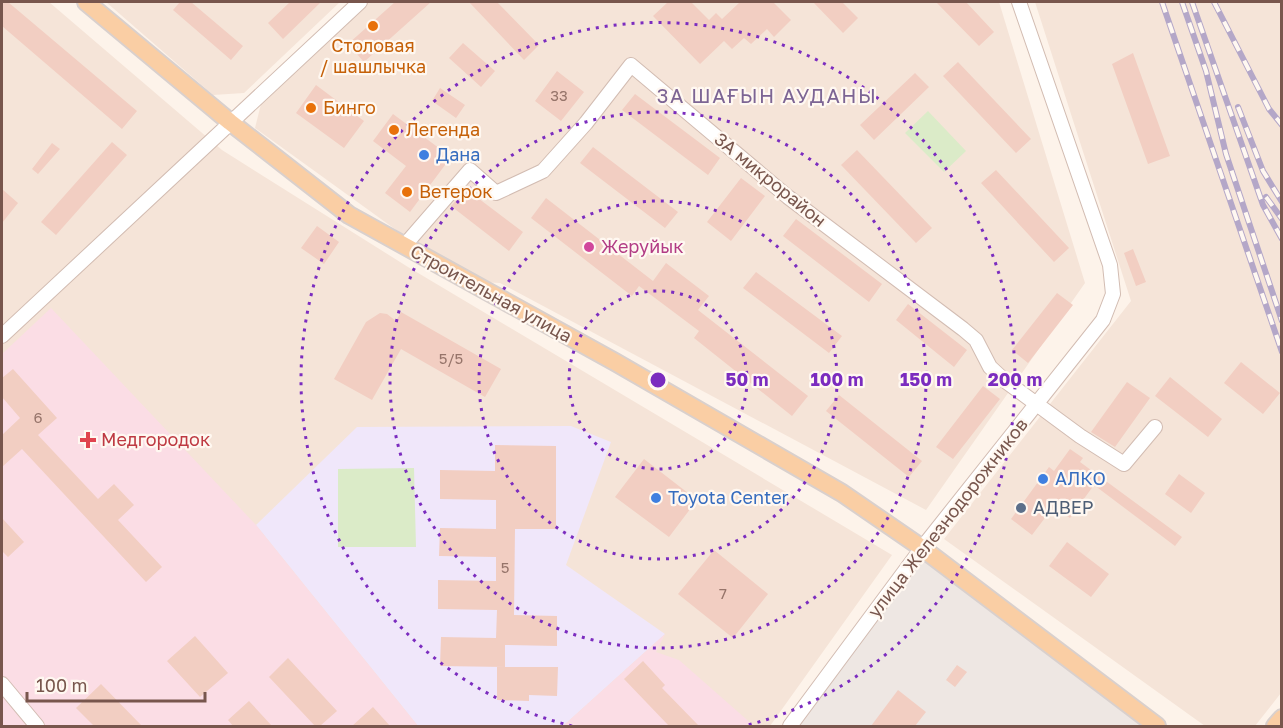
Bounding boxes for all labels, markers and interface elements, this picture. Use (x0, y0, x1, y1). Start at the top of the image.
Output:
marker: Столовая / шашлычка (366, 19, 380, 33)
place label: Столовая / шашлычка (320, 34, 426, 77)
district label: 3А ШАҒЫН АУДАНЫ (657, 83, 877, 107)
house number: 33 (550, 86, 568, 104)
place label: Бинго (323, 96, 376, 118)
marker: Бинго (304, 101, 318, 115)
place label: Легенда (406, 118, 480, 140)
marker: Легенда (387, 123, 401, 137)
street label: 3А микрорайон (710, 127, 831, 231)
place label: Дана (436, 143, 480, 165)
marker: Дана (417, 148, 431, 162)
place label: Ветерок (419, 180, 493, 202)
marker: Ветерок (400, 185, 414, 199)
place label: Жеруйык (601, 235, 684, 257)
street label: Строительная улица (407, 240, 576, 347)
marker: Жеруйык (582, 240, 596, 254)
house number: 5/5 (439, 349, 463, 367)
text: 50 m (726, 368, 768, 390)
text: 100 m (811, 368, 863, 390)
text: 150 m (900, 368, 952, 390)
text: 200 m (988, 368, 1042, 390)
centre of rings (648, 370, 668, 390)
house number: 6 (33, 408, 43, 426)
street label: улица Железнодорожников (863, 413, 1032, 621)
place label: Медгородок (101, 428, 210, 450)
marker: Медгородок (79, 431, 97, 449)
place label: АЛКО (1055, 467, 1106, 489)
marker: АЛКО (1036, 472, 1050, 486)
place label: Toyota Center (668, 486, 789, 508)
marker: Toyota Center (649, 491, 663, 505)
place label: АДВЕР (1033, 496, 1094, 518)
marker: АДВЕР (1014, 501, 1028, 515)
house number: 5 (501, 558, 509, 576)
house number: 7 (719, 584, 727, 602)
scale bar (27, 665, 206, 703)
text: 100 m (36, 674, 87, 696)

